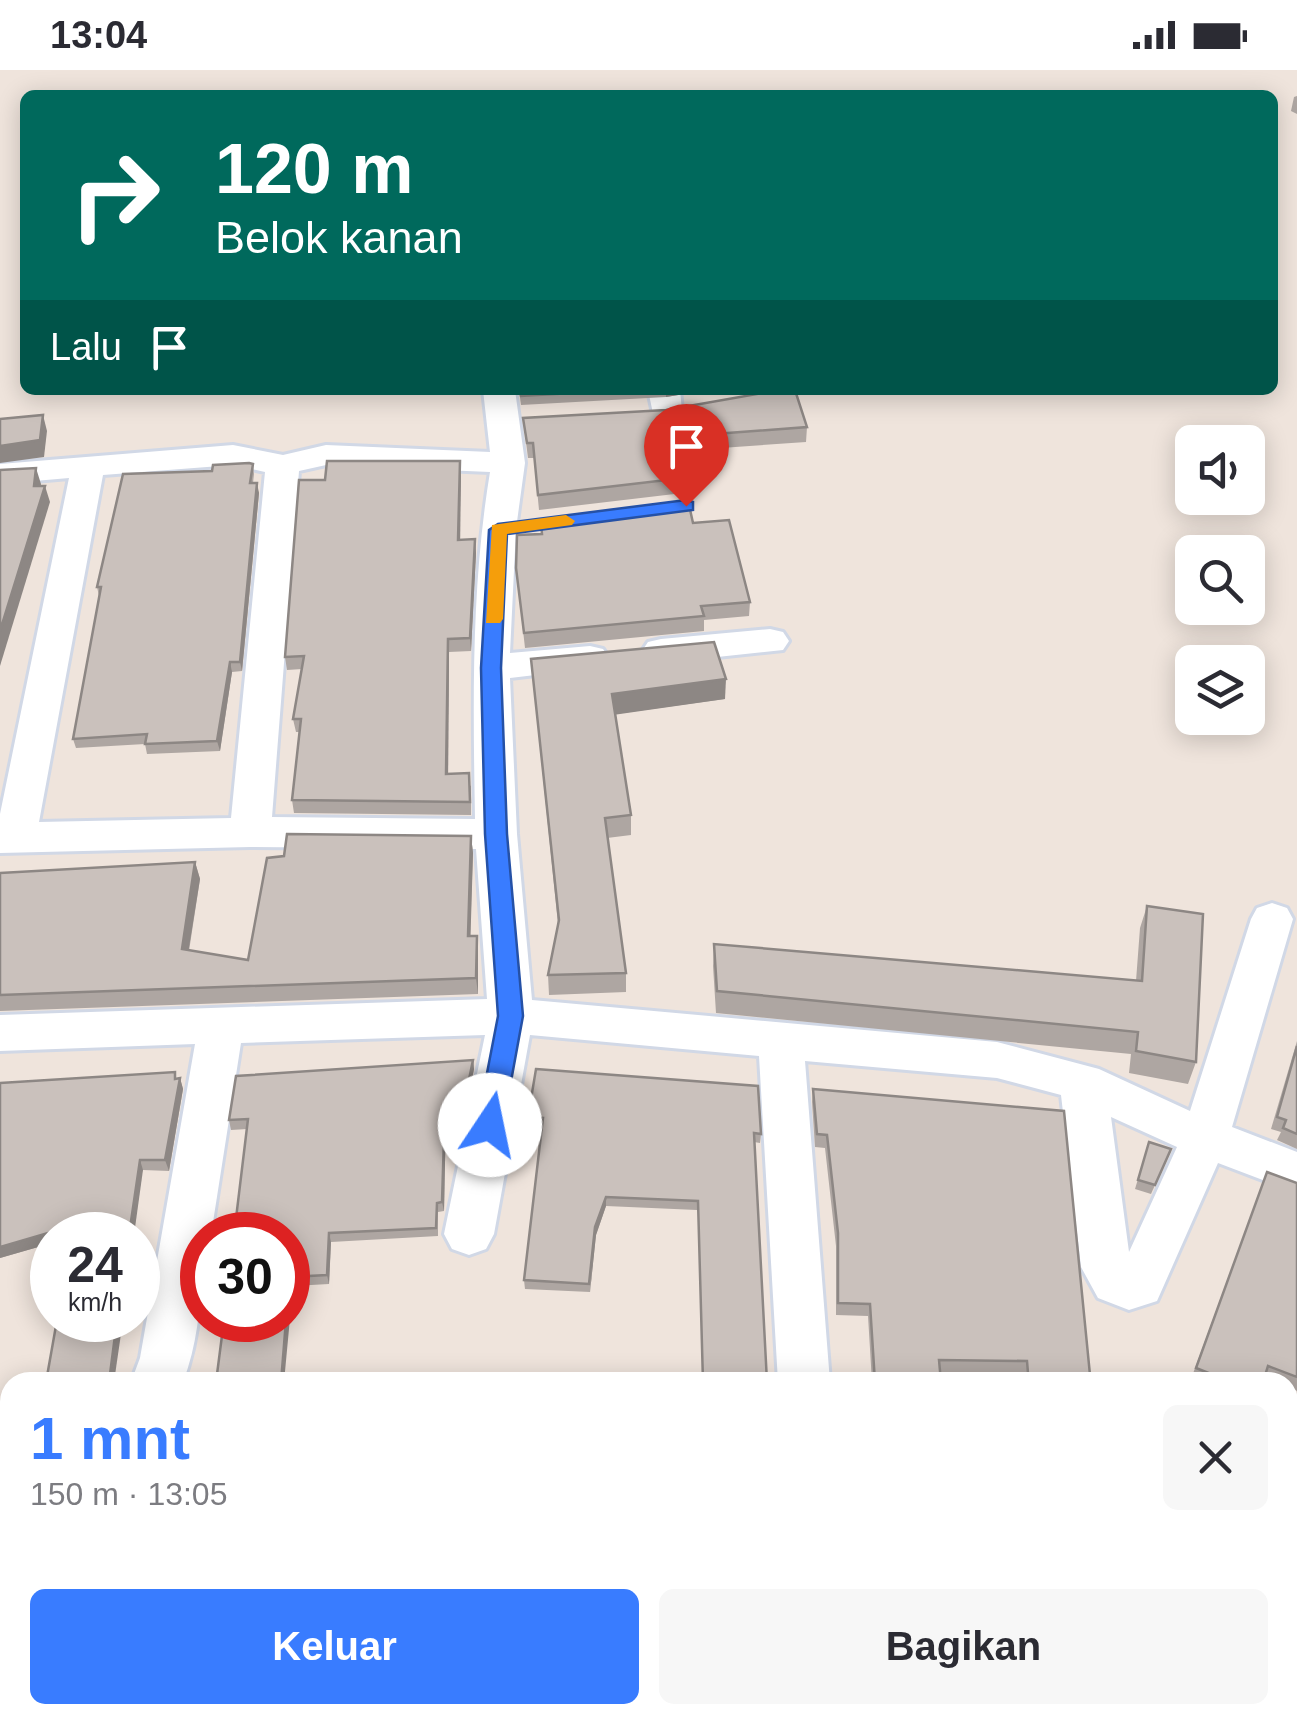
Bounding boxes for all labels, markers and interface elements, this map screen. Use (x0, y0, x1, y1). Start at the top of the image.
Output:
text: 13:04 (50, 14, 147, 56)
icon: right (50, 130, 180, 260)
text: 120 m (215, 130, 413, 208)
text: Belok kanan (215, 212, 463, 263)
icon: arrive (142, 320, 197, 375)
text: Lalu (50, 326, 122, 368)
pin (644, 404, 729, 507)
icon: arrive (659, 419, 714, 474)
map controls (1175, 425, 1265, 735)
button: sound (1175, 425, 1265, 515)
button: search (1175, 535, 1265, 625)
button: layers (1175, 645, 1265, 735)
position arrow (438, 1073, 542, 1177)
speed limit sign: 30 (180, 1212, 310, 1342)
text: 24 (67, 1237, 123, 1293)
text: km/h (68, 1288, 122, 1316)
text: 1 mnt (30, 1405, 190, 1472)
button: close (1163, 1405, 1268, 1510)
text: 150 m · 13:05 (30, 1476, 227, 1512)
button: Keluar (30, 1589, 639, 1704)
button: Bagikan (659, 1589, 1268, 1704)

